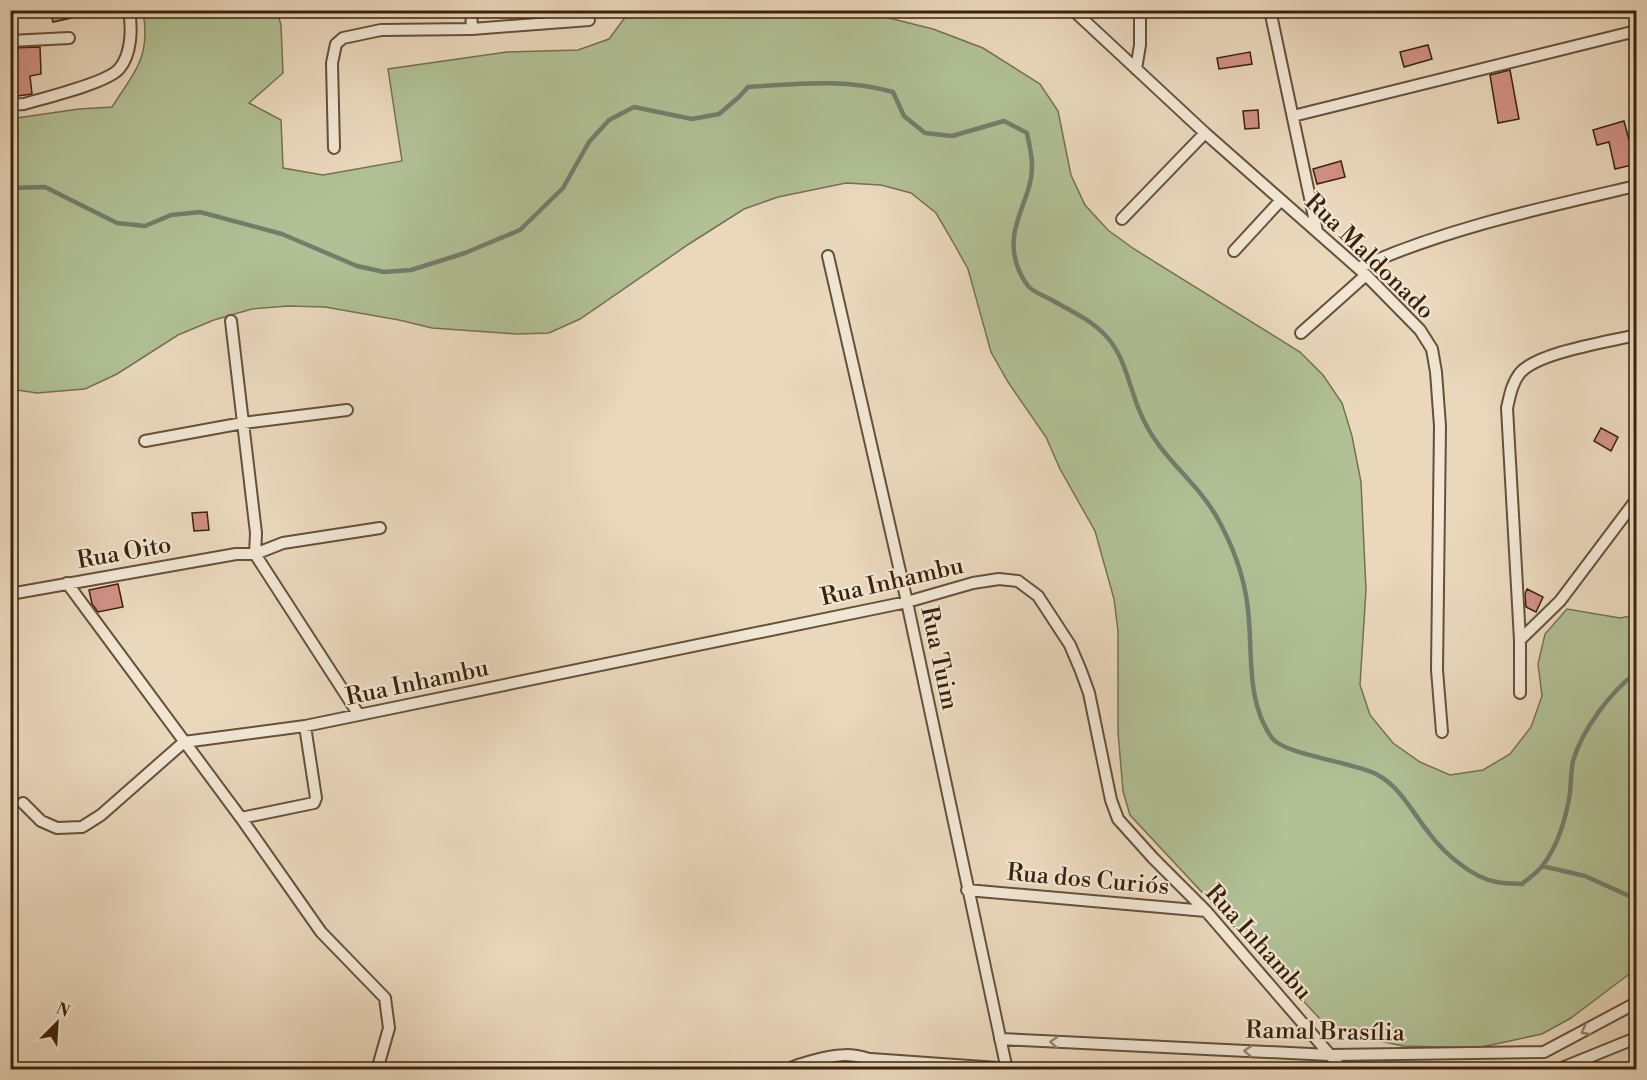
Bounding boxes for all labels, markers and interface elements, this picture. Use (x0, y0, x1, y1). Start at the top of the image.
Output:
street label: Rua Maldonado (1298, 187, 1440, 326)
street label: Rua Oito (75, 530, 174, 576)
street label: Rua Inhambu (818, 551, 967, 613)
street label: Rua Tuim (913, 604, 965, 713)
street label: Rua Inhambu (343, 653, 492, 713)
street label: Rua dos Curiós (1005, 858, 1170, 902)
street label: Rua Inhambu (1198, 879, 1318, 1007)
north arrow (27, 993, 87, 1053)
text: N (53, 999, 73, 1022)
street label: Ramal Brasília (1245, 1016, 1406, 1048)
one-way arrow (1581, 1024, 1591, 1035)
one-way arrow (1049, 1035, 1058, 1048)
one-way arrow (1244, 1044, 1253, 1057)

